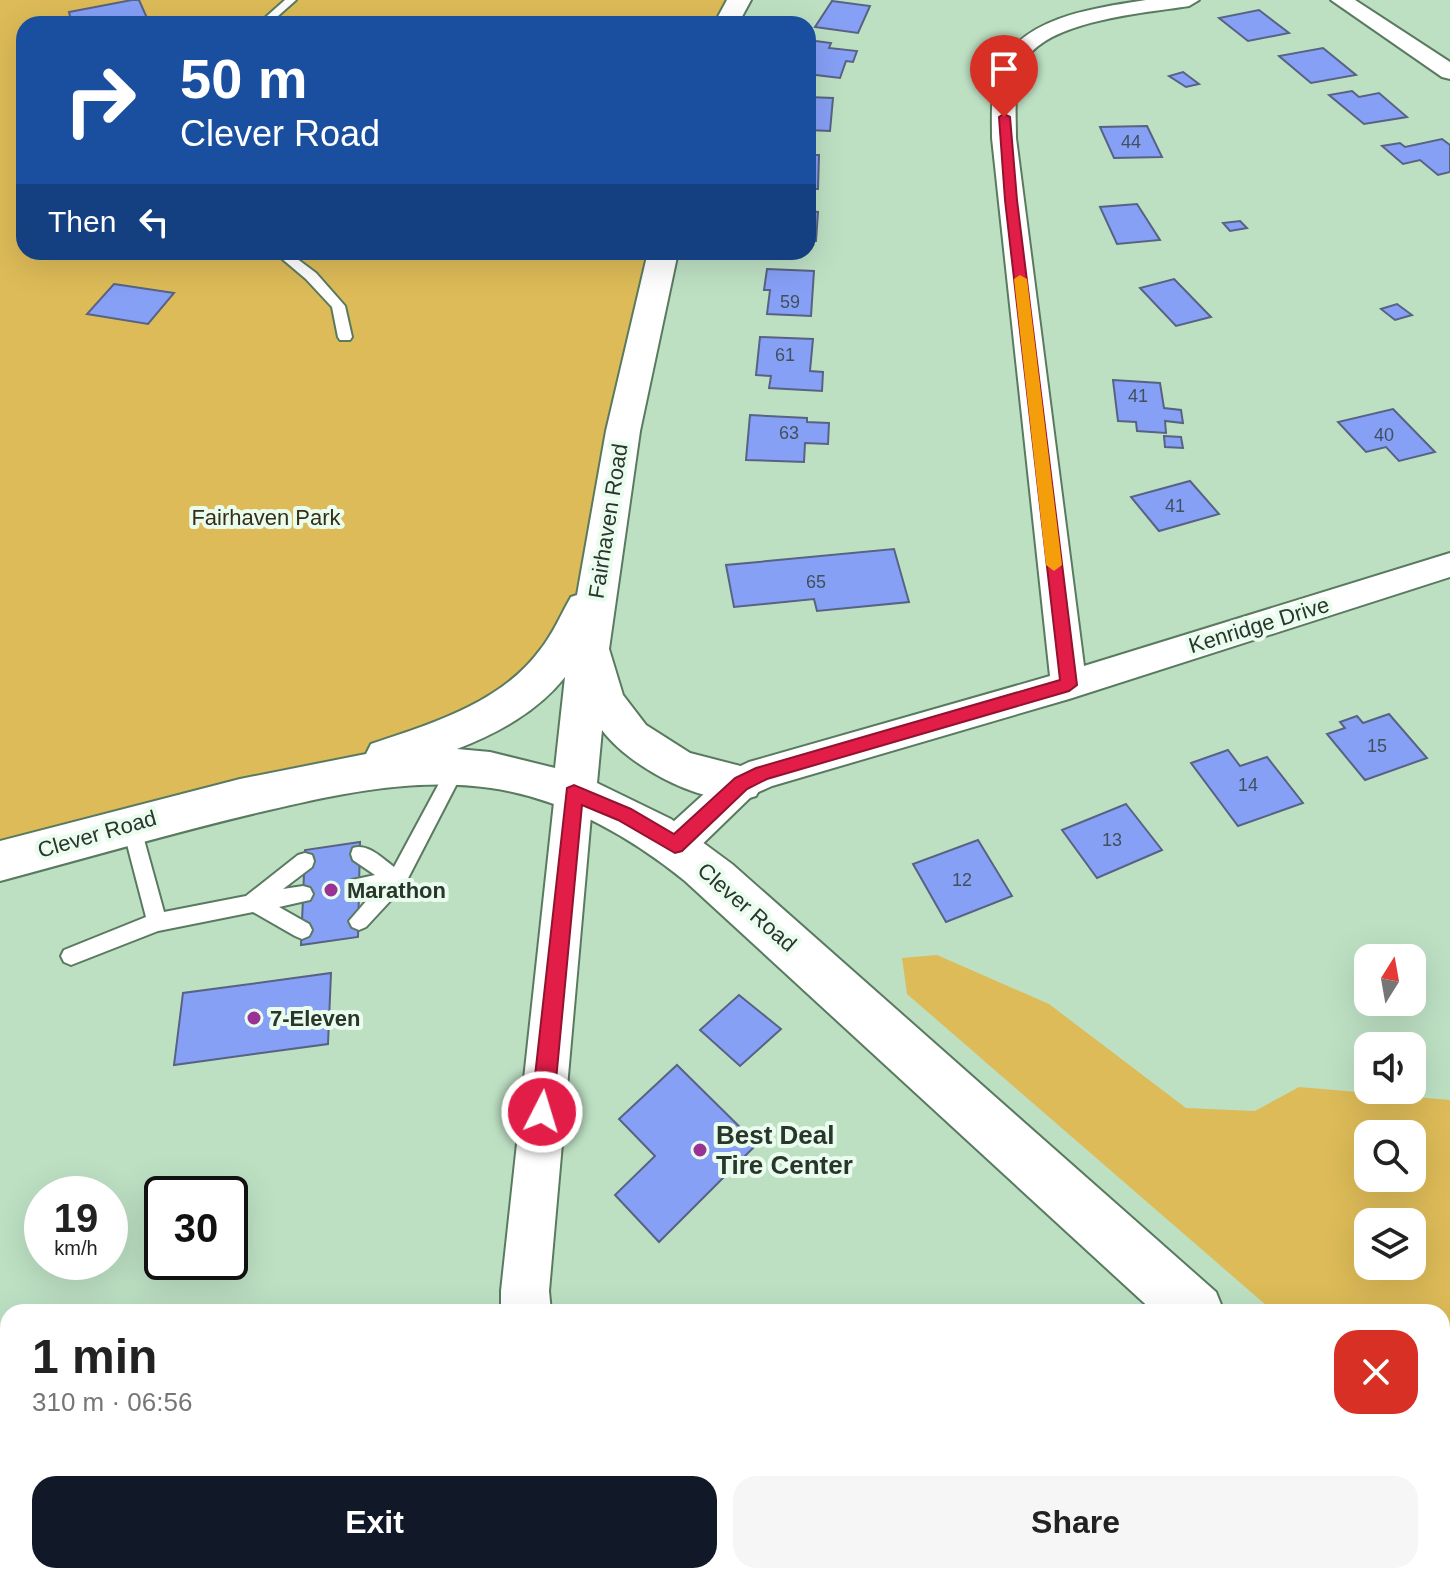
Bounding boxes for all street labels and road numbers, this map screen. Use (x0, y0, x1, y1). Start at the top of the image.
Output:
street label: Fairhaven Road (583, 442, 633, 600)
street label: Kenridge Drive (1186, 592, 1332, 658)
street label: Clever Road (35, 805, 159, 863)
street label: Clever Road (693, 857, 801, 957)

